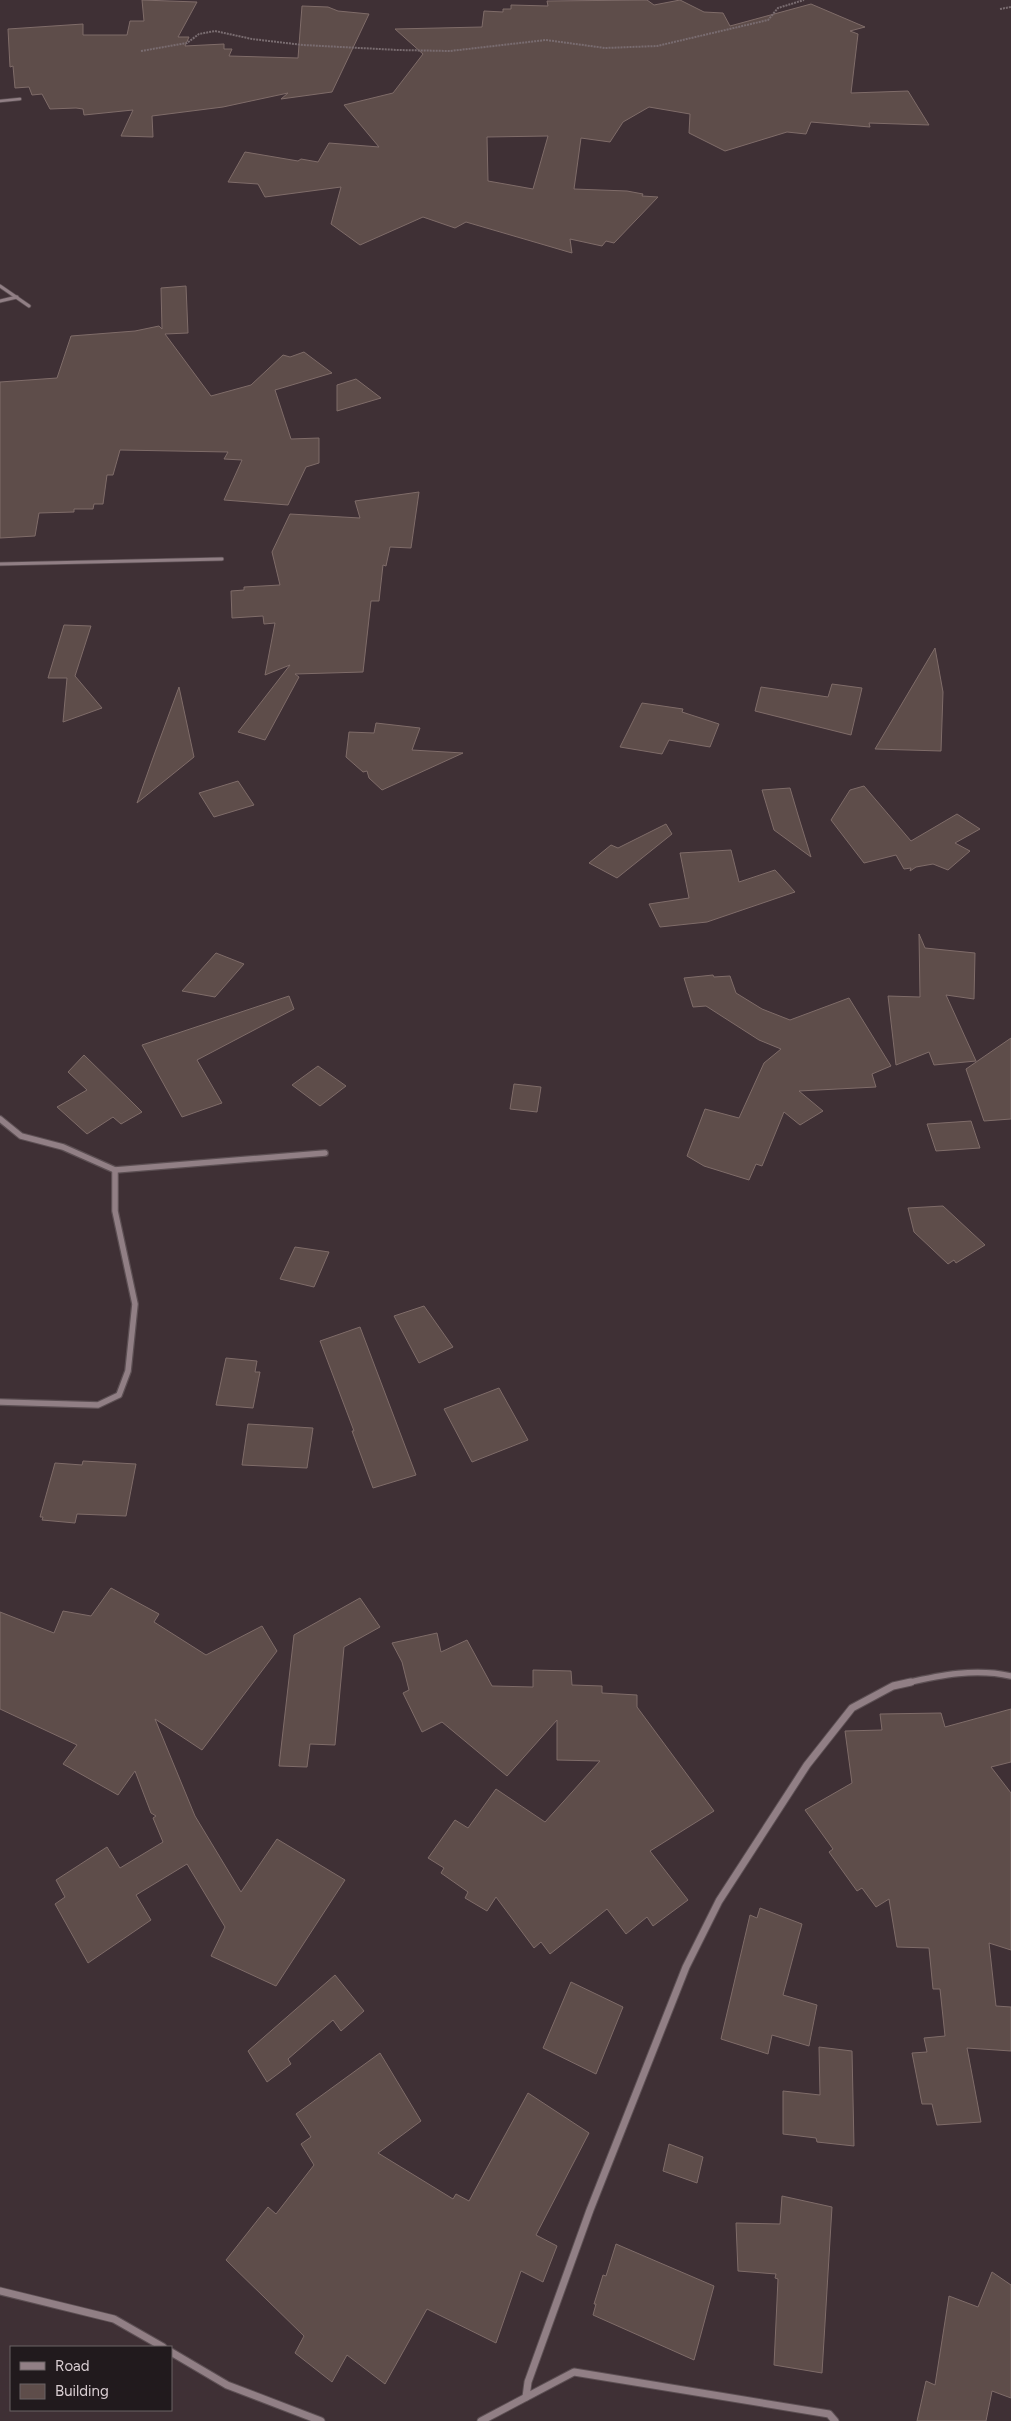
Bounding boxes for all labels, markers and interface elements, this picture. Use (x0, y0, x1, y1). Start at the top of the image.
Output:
legend (10, 2346, 172, 2411)
text: Road (55, 2357, 90, 2375)
text: Building (55, 2382, 109, 2400)

